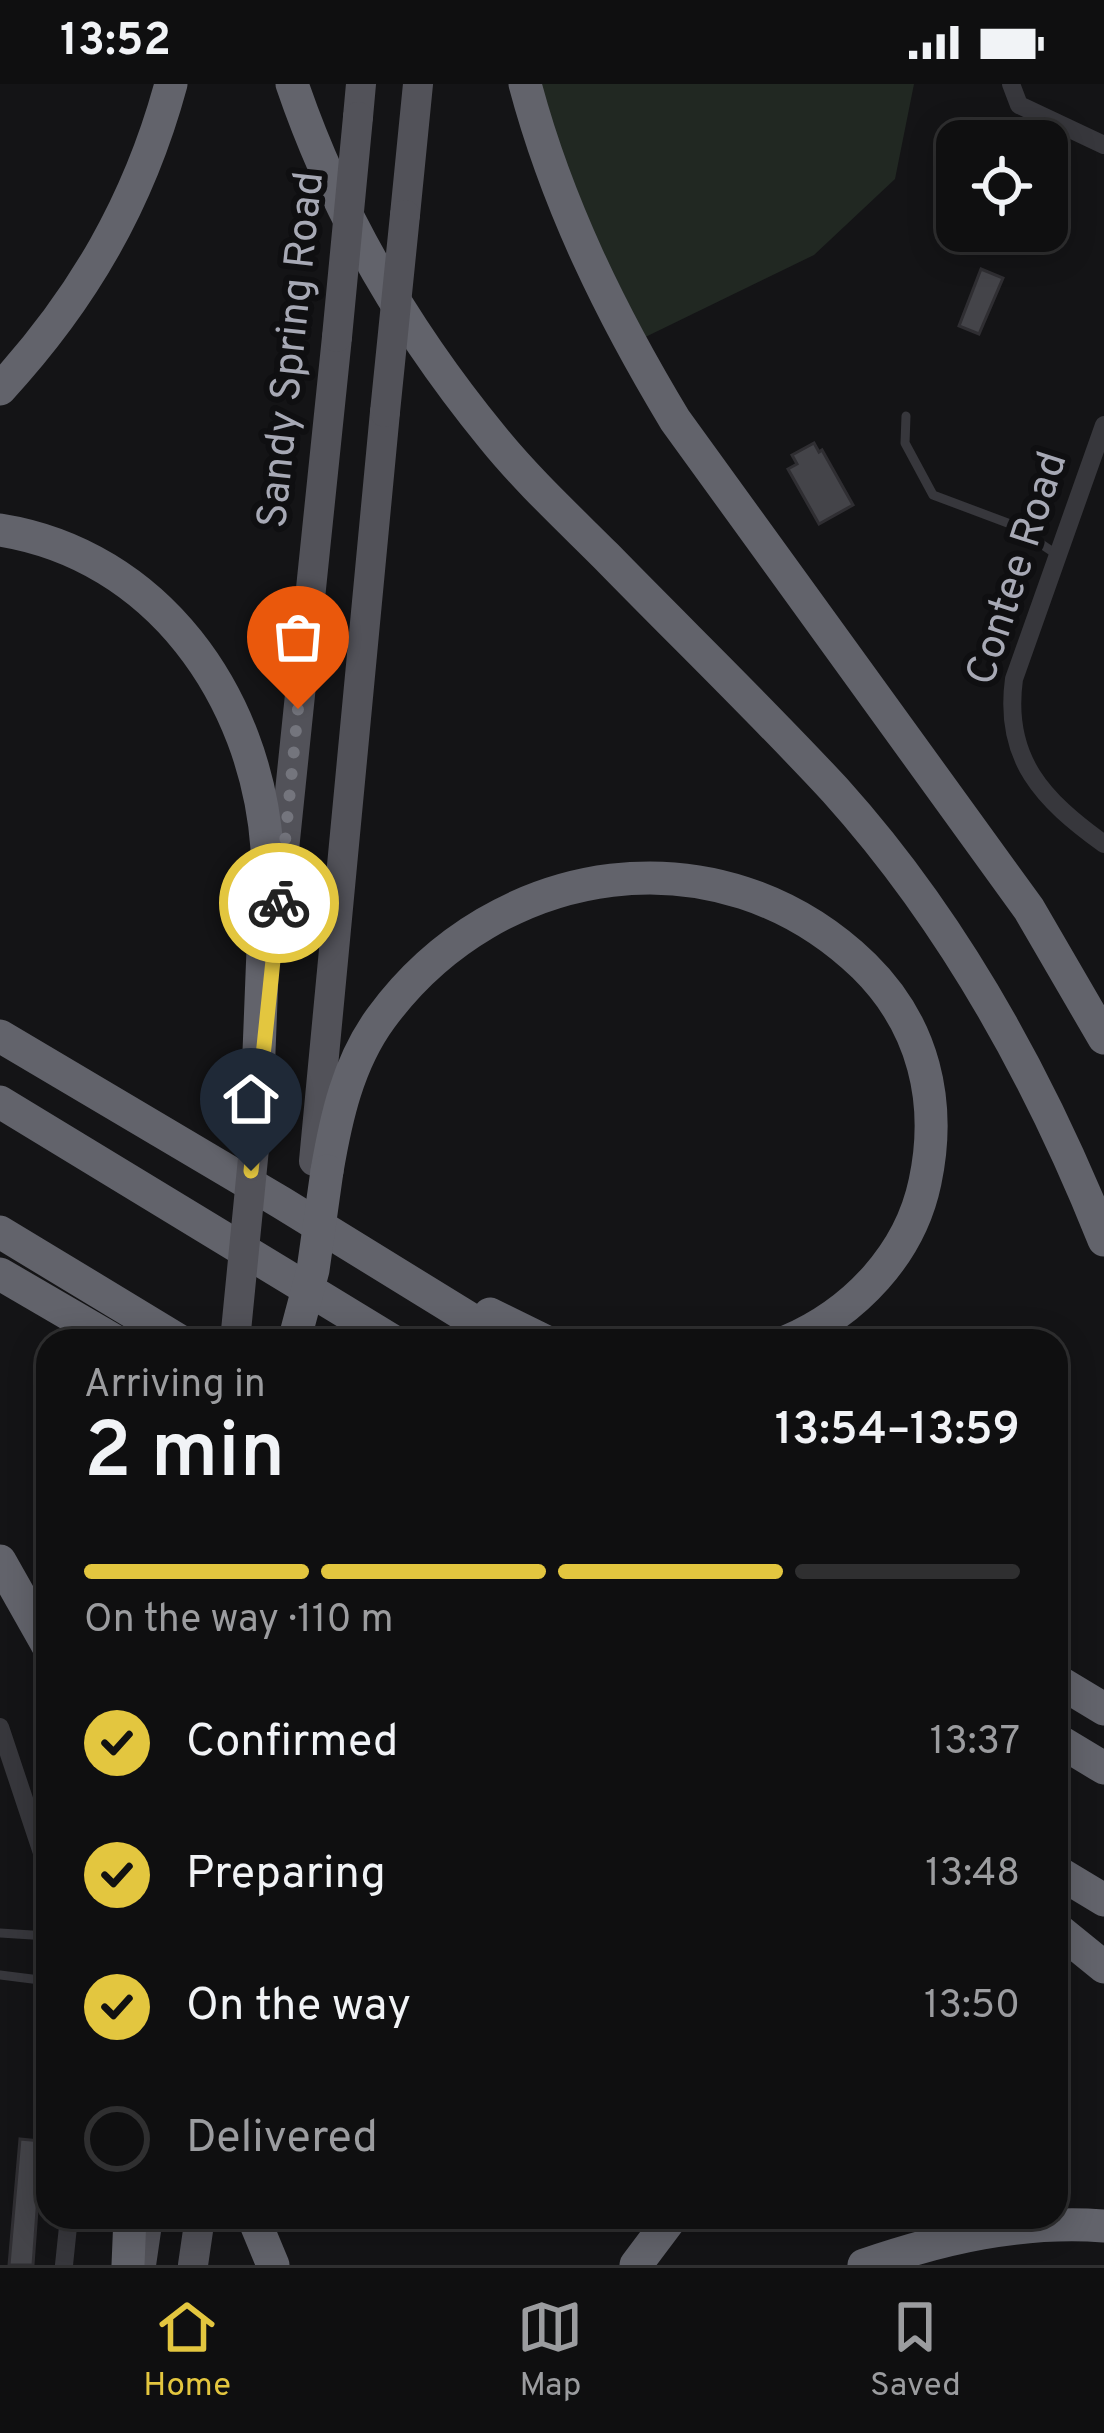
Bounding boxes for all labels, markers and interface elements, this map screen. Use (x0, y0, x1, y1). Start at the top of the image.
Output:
text: 13:52 (60, 14, 171, 71)
map controls (936, 120, 1068, 252)
button: locate (936, 120, 1068, 252)
street label: Sandy Spring Road (248, 169, 338, 531)
street label: Contee Road (956, 446, 1082, 692)
pin (247, 586, 349, 709)
icon: bag (265, 604, 331, 670)
courier (219, 843, 339, 963)
icon: bike (246, 870, 312, 936)
pin (200, 1048, 302, 1171)
icon: home (218, 1066, 284, 1132)
text: Arriving in (84, 1362, 266, 1411)
text: 13:54–13:59 (775, 1403, 1020, 1460)
text: 2 min (84, 1406, 285, 1505)
text: On the way · 110 m (84, 1597, 394, 1646)
icon: check (84, 1710, 150, 1776)
text: Confirmed (186, 1715, 398, 1772)
text: 13:37 (930, 1719, 1020, 1768)
icon: check (84, 1842, 150, 1908)
text: Preparing (186, 1847, 386, 1904)
text: 13:48 (925, 1851, 1020, 1900)
icon: check (84, 1974, 150, 2040)
text: On the way (186, 1979, 411, 2036)
text: 13:50 (924, 1983, 1020, 2032)
text: Delivered (186, 2111, 378, 2168)
tab: Home (143, 2294, 231, 2408)
tab: Map (517, 2294, 583, 2408)
tab: Saved (870, 2294, 961, 2408)

